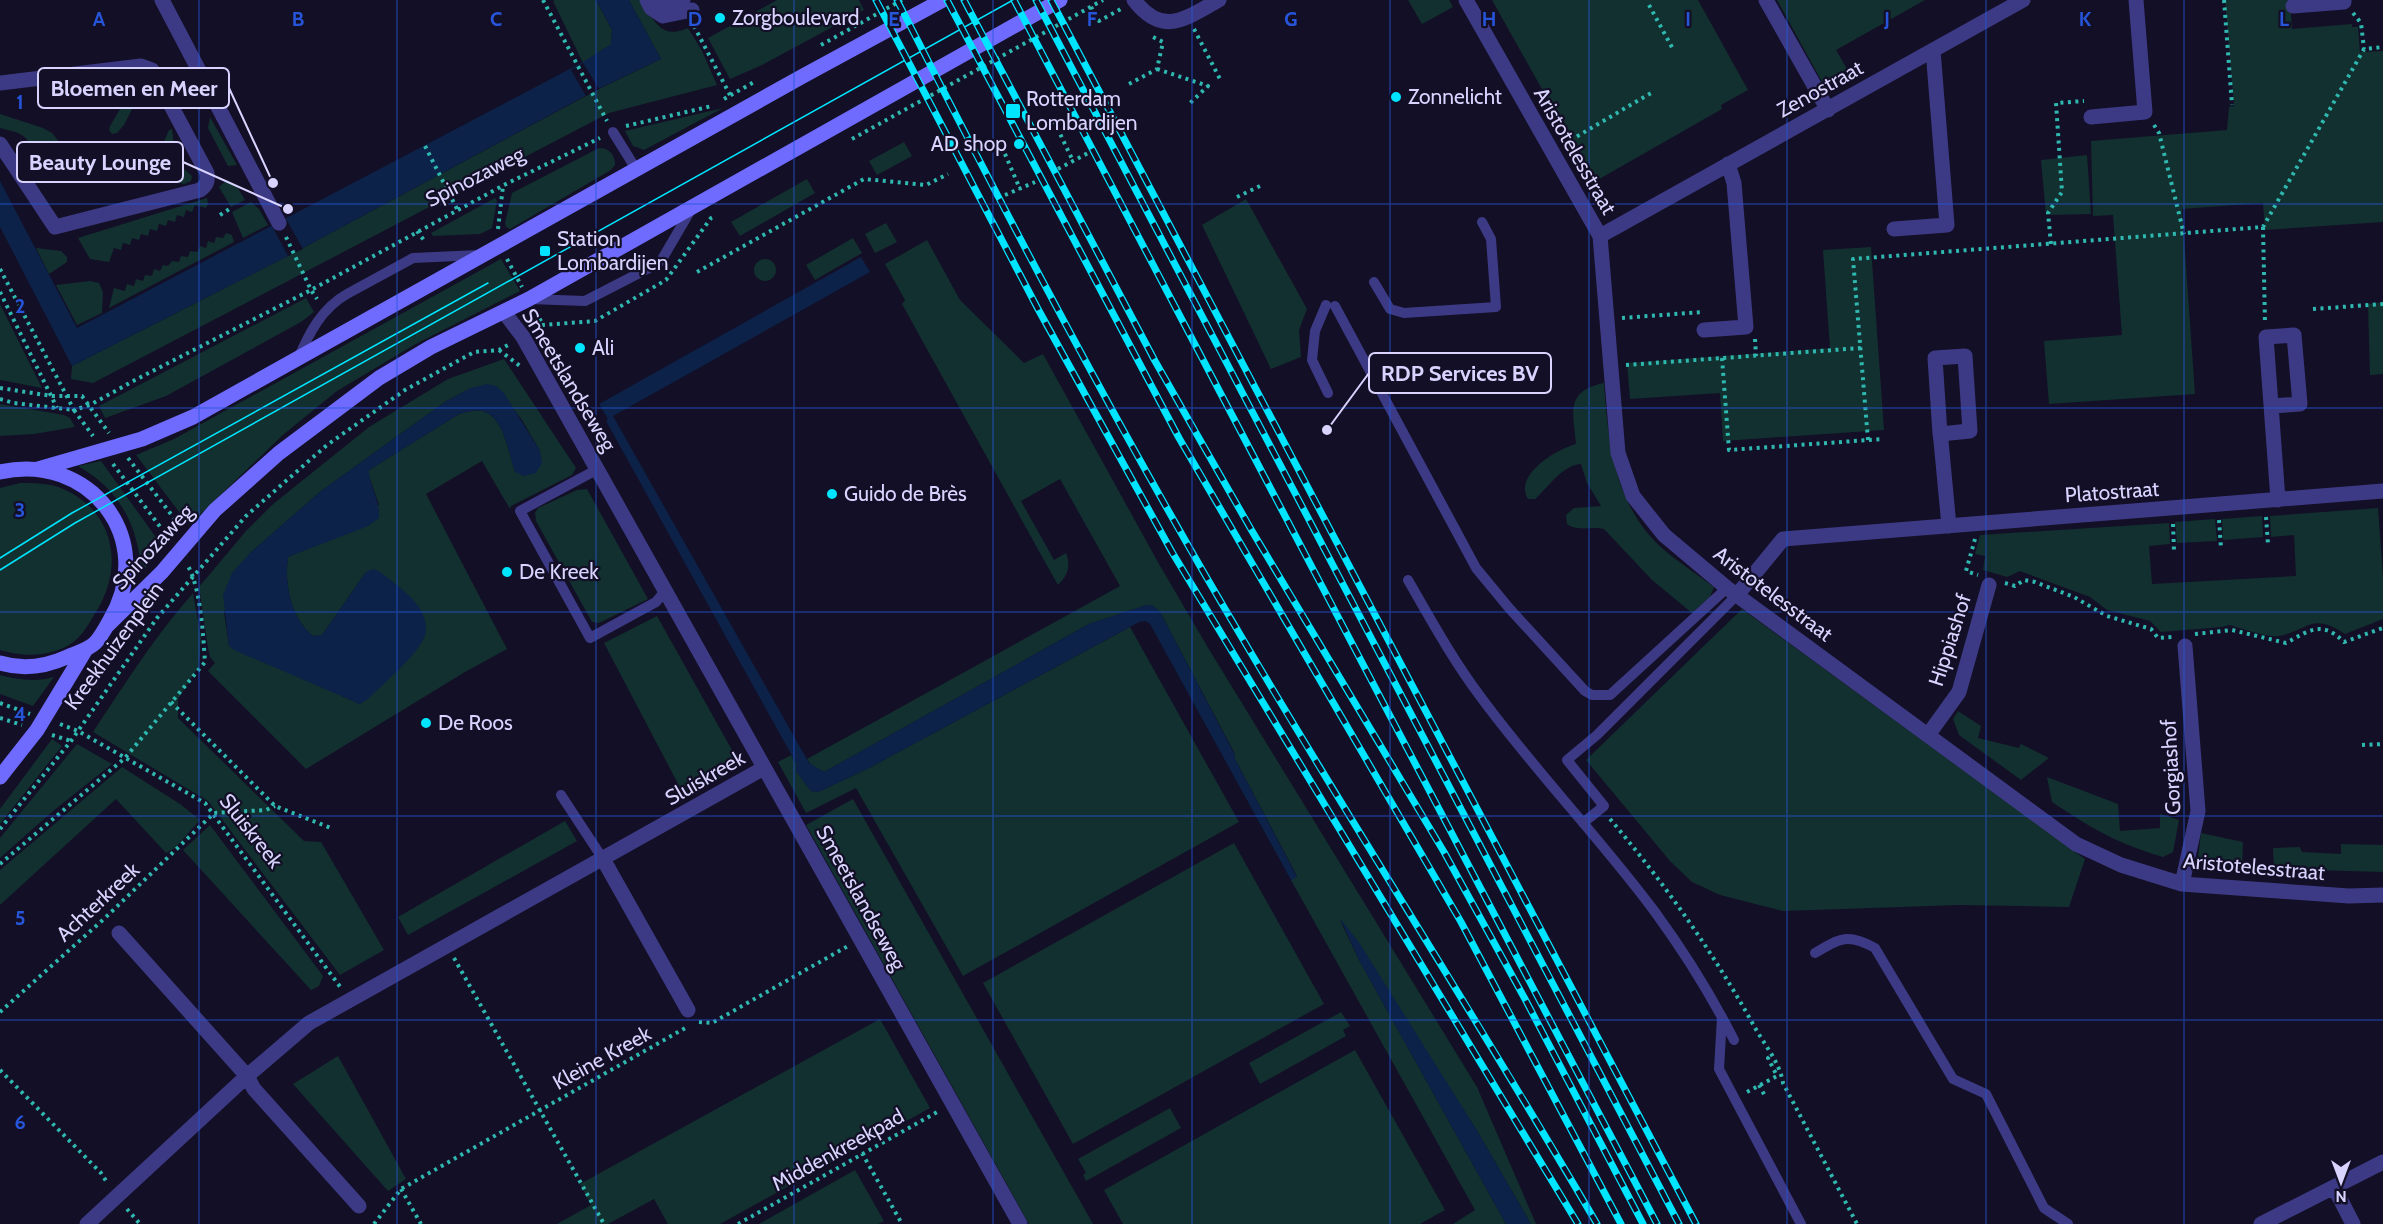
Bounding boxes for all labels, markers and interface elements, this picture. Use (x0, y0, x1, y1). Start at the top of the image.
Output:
place label: Zorgboulevard (732, 5, 859, 30)
text: A (93, 7, 106, 31)
text: B (292, 7, 304, 31)
text: C (490, 7, 502, 31)
text: D (688, 7, 702, 31)
text: E (888, 7, 900, 31)
text: F (1087, 7, 1098, 31)
text: G (1284, 7, 1298, 31)
text: H (1482, 7, 1496, 31)
text: I (1685, 7, 1691, 31)
text: J (1883, 7, 1890, 31)
text: K (2079, 7, 2092, 31)
text: L (2279, 7, 2289, 31)
marker: Zorgboulevard (713, 11, 727, 25)
street label: Zenostraat (1772, 55, 1867, 122)
callout: Bloemen en Meer (38, 68, 229, 108)
text: Bloemen en Meer (50, 75, 218, 102)
street label: Aristotelesstraat (1529, 83, 1622, 219)
place label: Zonnelicht (1408, 84, 1502, 109)
place label: Rotterdam Lombardijen (1026, 86, 1137, 136)
text: 1 (16, 90, 24, 114)
marker: Zonnelicht (1389, 90, 1403, 104)
marker: Rotterdam Lombardijen (1004, 102, 1022, 120)
place label: AD shop (931, 131, 1007, 156)
marker: AD shop (1012, 137, 1026, 151)
street label: Spinozaweg (421, 141, 529, 212)
callout: Beauty Lounge (17, 142, 183, 182)
text: Beauty Lounge (29, 149, 171, 176)
place label: Station Lombardijen (557, 226, 668, 276)
marker: Station Lombardijen (538, 244, 552, 258)
text: 2 (15, 294, 25, 318)
street label: Smeetslandseweg (517, 304, 622, 456)
place label: Ali (592, 335, 614, 360)
marker: Ali (573, 341, 587, 355)
callout: RDP Services BV (1369, 353, 1551, 393)
text: RDP Services BV (1381, 360, 1539, 387)
street label: Platostraat (2064, 476, 2160, 507)
place label: Guido de Brès (844, 481, 967, 506)
marker: Guido de Brès (825, 487, 839, 501)
text: 3 (15, 498, 25, 522)
street label: Spinozaweg (107, 498, 199, 594)
street label: Aristotelesstraat (1709, 541, 1838, 646)
place label: De Kreek (519, 559, 599, 584)
marker: De Kreek (500, 565, 514, 579)
street label: Kreekhuizenplein (59, 577, 168, 714)
street label: Hippiashof (1923, 591, 1976, 689)
text: 4 (14, 702, 26, 726)
place label: De Roos (438, 710, 513, 735)
marker: De Roos (419, 716, 433, 730)
street label: Gorgiashof (2156, 718, 2185, 816)
street label: Sluiskreek (660, 744, 750, 810)
street label: Sluiskreek (214, 788, 289, 873)
street label: Smeetslandseweg (811, 821, 912, 975)
street label: Aristotelesstraat (2182, 848, 2326, 885)
street label: Achterkreek (51, 856, 145, 946)
text: 5 (15, 906, 25, 930)
street label: Kleine Kreek (548, 1020, 656, 1095)
street label: Middenkreekpad (767, 1103, 908, 1196)
text: 6 (14, 1110, 26, 1134)
north arrow (2311, 1152, 2371, 1212)
text: N (2335, 1187, 2347, 1206)

